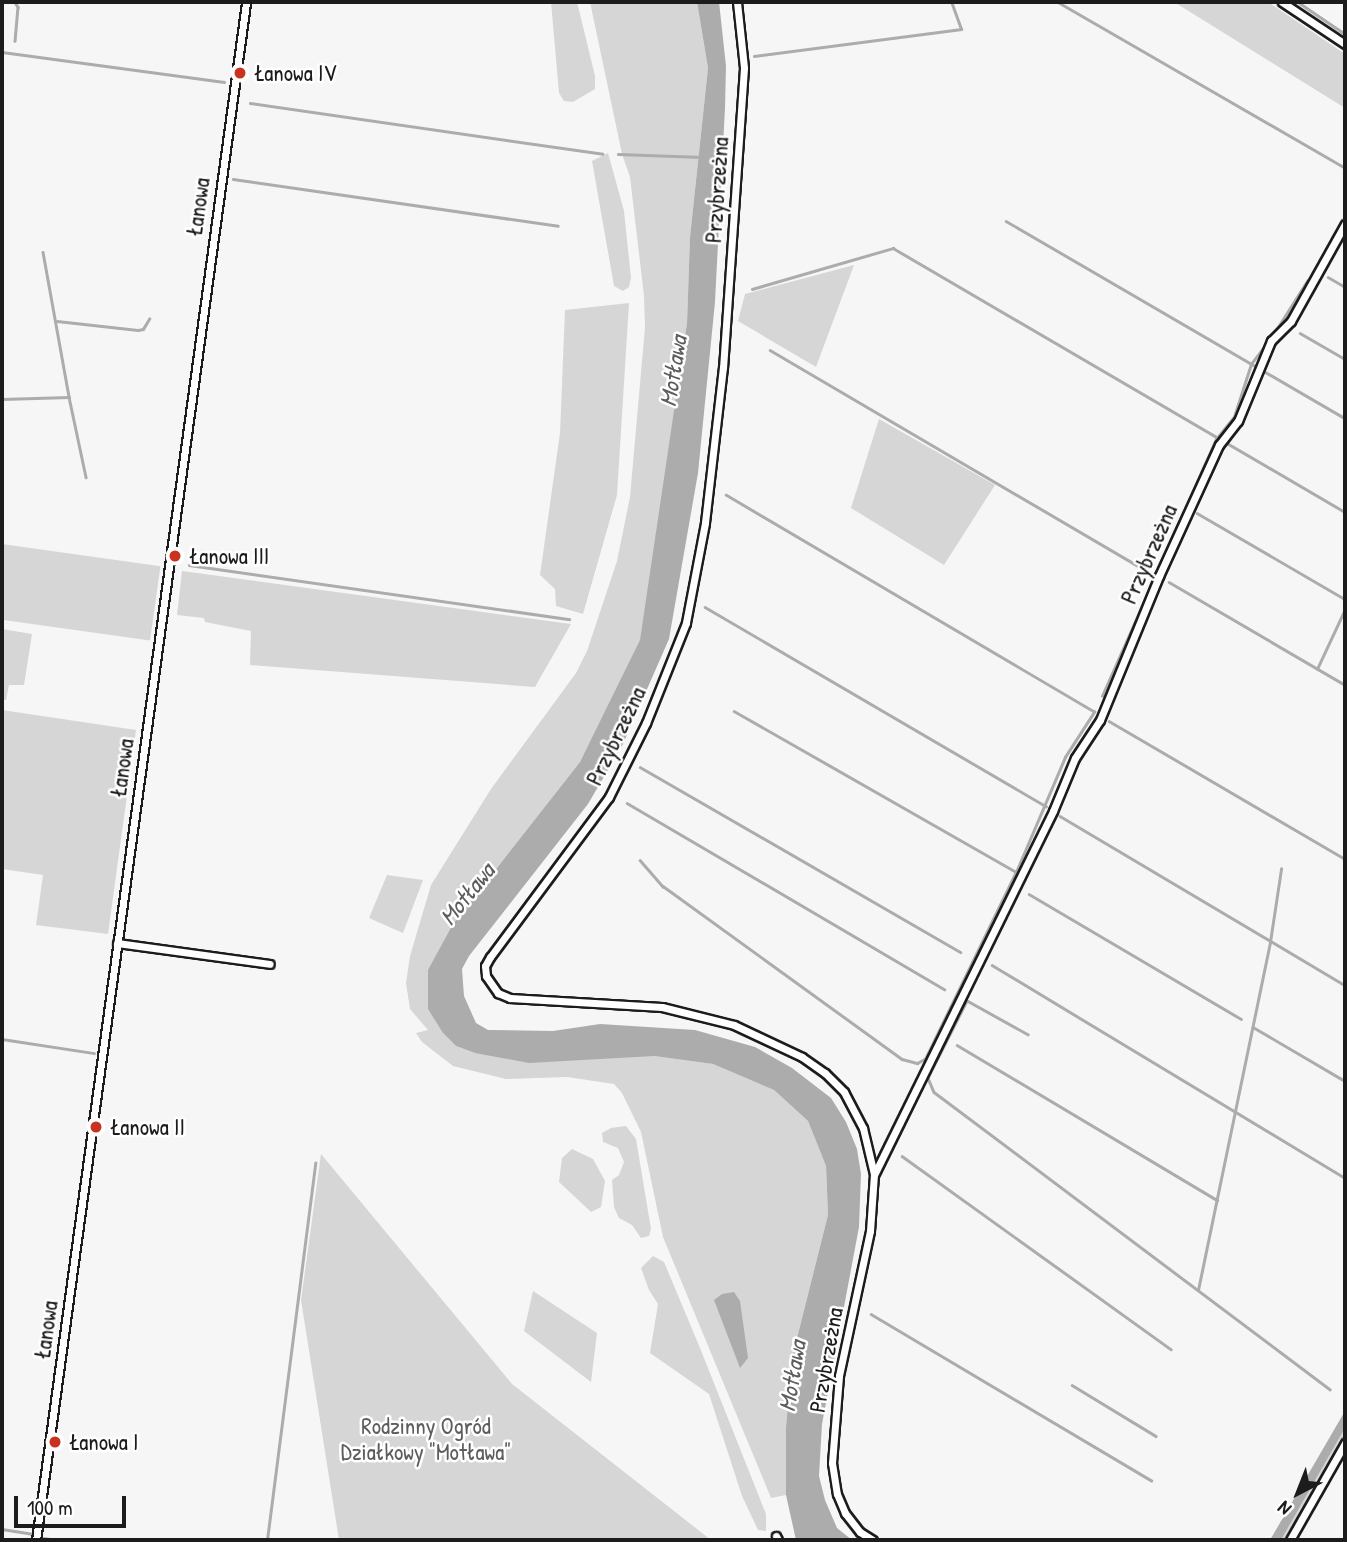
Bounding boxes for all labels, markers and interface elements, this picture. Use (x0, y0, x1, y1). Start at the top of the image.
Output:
place label: Łanowa IV (254, 59, 336, 87)
marker: Łanowa IV (232, 65, 248, 81)
street label: Przybrzeżna (700, 136, 734, 244)
street label: Łanowa (180, 176, 216, 238)
water label: Motława (653, 334, 693, 408)
street label: Przybrzeżna (1115, 500, 1183, 608)
place label: Łanowa III (189, 542, 269, 570)
marker: Łanowa III (167, 548, 183, 564)
street label: Przybrzeżna (580, 682, 652, 790)
street label: Łanowa (104, 737, 140, 799)
water label: Motława (433, 857, 501, 931)
place label: Łanowa II (110, 1113, 185, 1141)
marker: Łanowa II (88, 1119, 104, 1135)
street label: Łanowa (28, 1299, 64, 1361)
street label: Przybrzeżna (803, 1305, 849, 1415)
water label: Motława (772, 1339, 812, 1413)
park label: Rodzinny Ogród Działkowy "Motława" (341, 1412, 511, 1466)
place label: Łanowa I (69, 1428, 138, 1456)
marker: Łanowa I (47, 1434, 63, 1450)
north arrow (1263, 1458, 1333, 1528)
scale bar (18, 1482, 130, 1526)
text: 100 m (27, 1493, 73, 1522)
text: N (1271, 1496, 1296, 1522)

